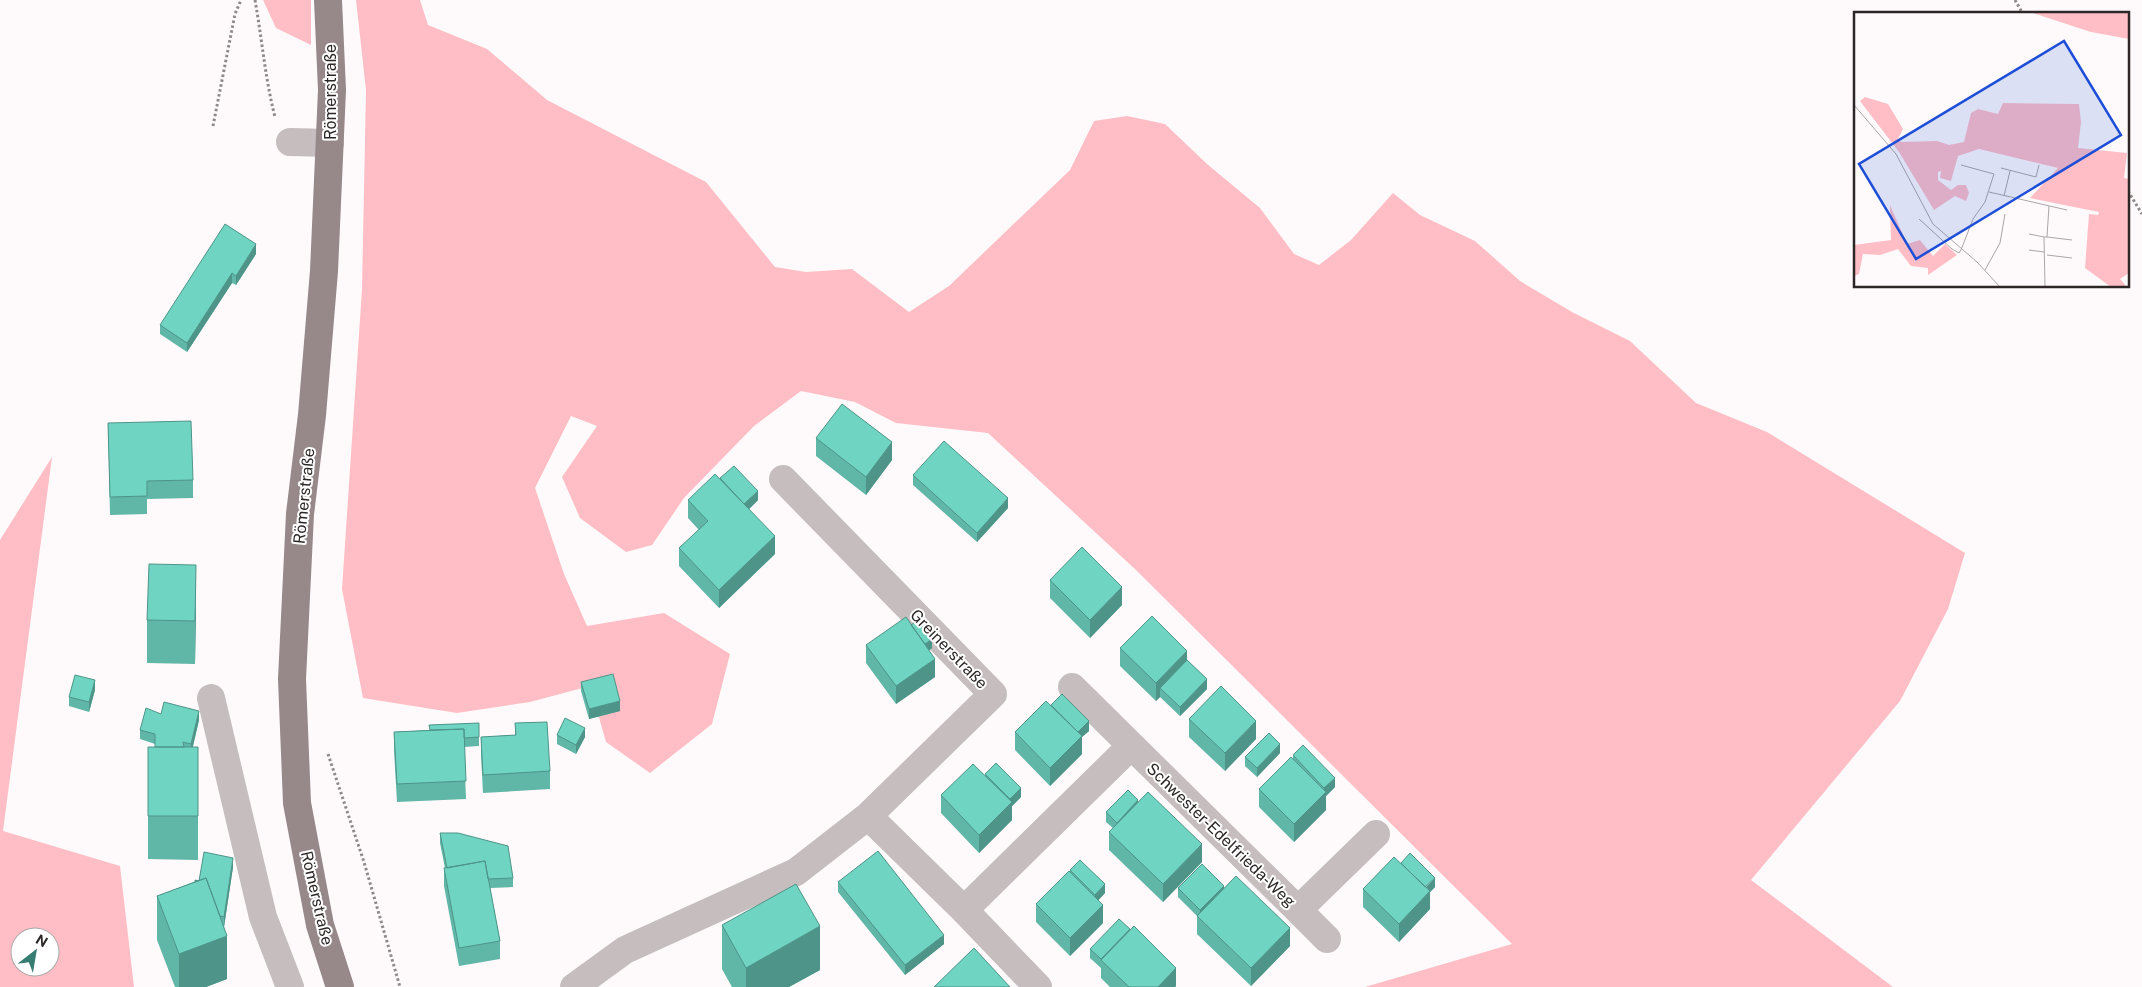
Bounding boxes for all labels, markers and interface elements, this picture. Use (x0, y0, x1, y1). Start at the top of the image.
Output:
inset map (1854, 12, 2130, 288)
street label: Römerstraße (321, 44, 340, 140)
street label: Römerstraße (290, 447, 318, 545)
street label: Greinerstraße (906, 605, 992, 693)
street label: Schwester-Edelfrieda-Weg (1143, 759, 1299, 911)
street label: Römerstraße (297, 849, 337, 947)
north arrow (10, 927, 60, 977)
text: N (33, 931, 51, 951)

